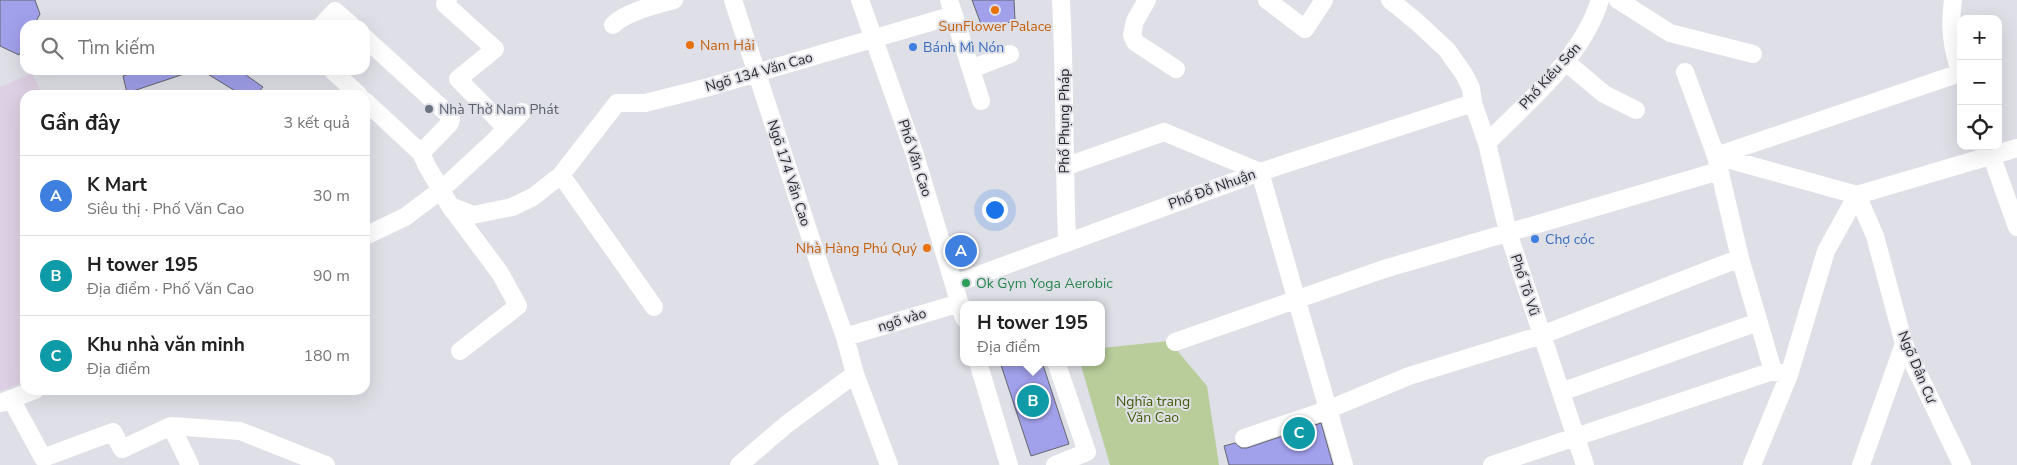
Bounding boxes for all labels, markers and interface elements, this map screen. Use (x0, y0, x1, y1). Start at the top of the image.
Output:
marker: SunFlower Palace (989, 4, 1001, 16)
map controls (1957, 15, 2002, 150)
button: + (1957, 15, 2002, 60)
place label: SunFlower Palace (939, 17, 1051, 36)
search box (20, 20, 370, 75)
icon: search (38, 34, 66, 62)
text: Tìm kiếm (78, 35, 155, 61)
place label: Nam Hải (700, 36, 755, 55)
place label: Bánh Mì Nón (923, 38, 1004, 57)
marker: Nam Hải (684, 39, 696, 51)
street label: Phố Kiều Sơn (1515, 39, 1585, 113)
marker: Bánh Mì Nón (907, 41, 919, 53)
street label: Ngõ 134 Văn Cao (703, 48, 815, 96)
button: − (1957, 60, 2002, 105)
street label: Phố Phụng Pháp (1055, 68, 1074, 174)
place label: Nhà Thờ Nam Phát (439, 100, 559, 119)
marker: Nhà Thờ Nam Phát (423, 103, 435, 115)
button: locate (1957, 105, 2002, 150)
text: Gần đây (40, 109, 120, 137)
text: 3 kết quả (283, 112, 350, 134)
street label: Ngõ 174 Văn Cao (763, 117, 815, 229)
street label: Phố Văn Cao (894, 117, 937, 199)
street label: Phố Đỗ Nhuận (1166, 164, 1258, 214)
text: K Mart (87, 172, 147, 198)
text: A (50, 185, 62, 207)
text: 30 m (313, 185, 350, 207)
your location (982, 197, 1008, 223)
text: Siêu thị · Phố Văn Cao (87, 198, 244, 220)
place label: Chợ cóc (1545, 230, 1595, 249)
pin: A (945, 232, 977, 270)
marker: Chợ cóc (1529, 233, 1541, 245)
place label: Nhà Hàng Phú Quý (796, 239, 918, 258)
marker: Nhà Hàng Phú Quý (921, 242, 933, 254)
text: H tower 195 (87, 252, 198, 278)
street label: Phố Tô Vũ (1506, 252, 1544, 318)
text: B (50, 265, 62, 287)
text: 90 m (313, 265, 350, 287)
place label: Ok Gym Yoga Aerobic (976, 274, 1113, 293)
marker: Ok Gym Yoga Aerobic (960, 277, 972, 289)
text: Địa điểm · Phố Văn Cao (87, 278, 254, 300)
popup (960, 301, 1105, 366)
street label: ngõ vào (875, 304, 929, 336)
text: H tower 195 (977, 310, 1088, 336)
street label: Ngõ Dân Cư (1893, 328, 1941, 407)
text: Khu nhà văn minh (87, 332, 245, 358)
text: Địa điểm (977, 336, 1041, 358)
text: C (51, 345, 61, 367)
text: 180 m (303, 345, 350, 367)
text: Địa điểm (87, 358, 150, 380)
pin: B (1017, 382, 1049, 420)
park label: Nghĩa trang Văn Cao (1116, 392, 1190, 427)
pin: C (1283, 414, 1315, 452)

